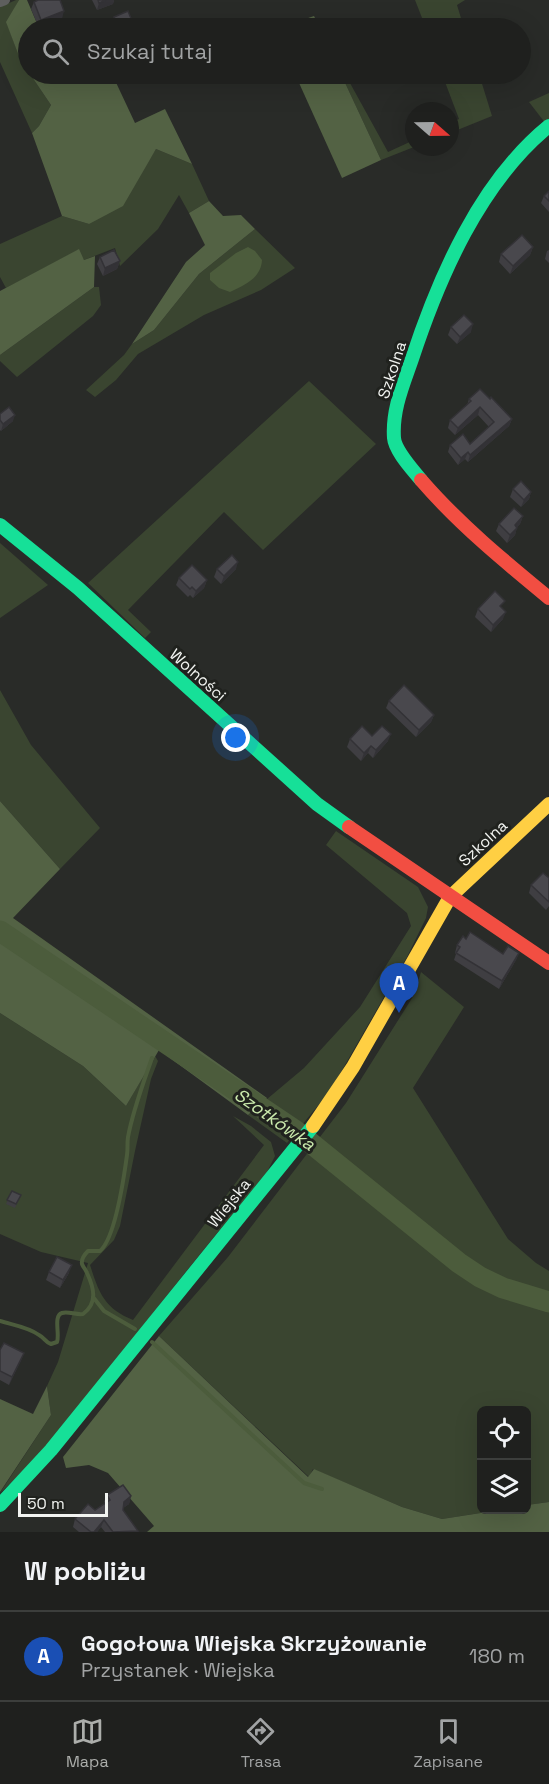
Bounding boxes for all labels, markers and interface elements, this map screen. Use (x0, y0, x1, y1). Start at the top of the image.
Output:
search box (18, 18, 531, 84)
icon: search (39, 35, 72, 68)
text: Szukaj tutaj (87, 37, 212, 65)
north arrow (405, 102, 459, 156)
street label: Szkolna (373, 339, 411, 401)
street label: Wolności (165, 644, 231, 706)
your location (221, 723, 250, 752)
street label: Szkolna (454, 815, 512, 871)
pin: A (380, 964, 418, 1013)
water label: Szotkówka (230, 1083, 320, 1156)
street label: Wiejska (203, 1174, 255, 1232)
map controls (477, 1406, 531, 1514)
button: locate (477, 1406, 531, 1460)
button: layers (477, 1460, 531, 1514)
scale bar (18, 1490, 108, 1518)
text: 50 m (27, 1493, 65, 1514)
text: W pobliżu (24, 1554, 146, 1588)
text: Gogołowa Wiejska Skrzyżowanie (81, 1629, 427, 1657)
text: A (37, 1643, 50, 1669)
text: 180 m (469, 1643, 525, 1669)
text: Przystanek · Wiejska (81, 1657, 275, 1683)
tab: Mapa (66, 1715, 109, 1772)
tab: Trasa (241, 1715, 281, 1772)
tab: Zapisane (413, 1715, 483, 1772)

